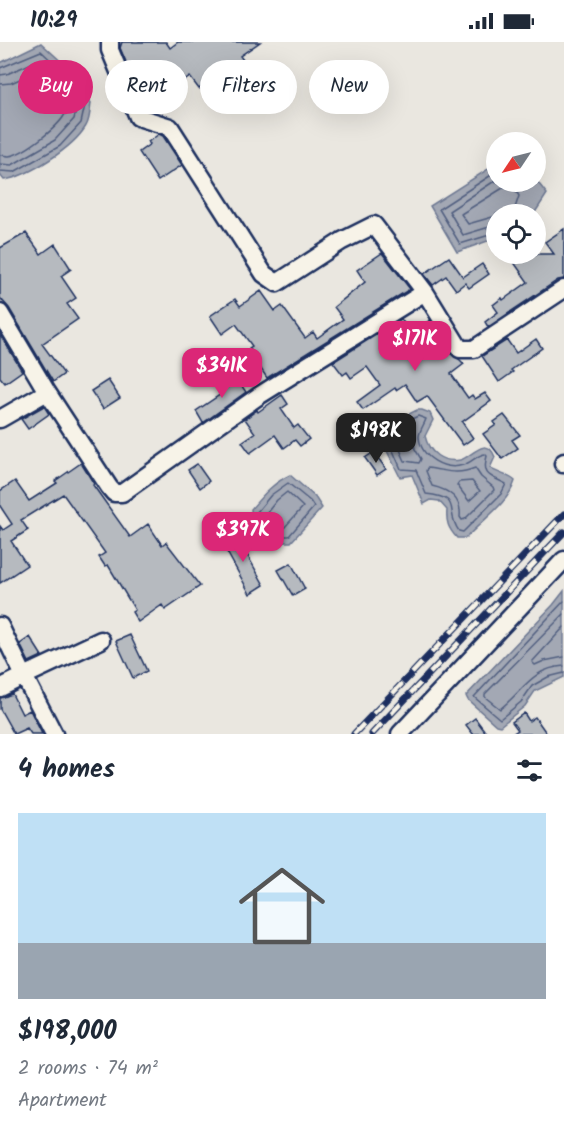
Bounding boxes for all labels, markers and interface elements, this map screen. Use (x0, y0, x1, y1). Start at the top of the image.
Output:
text: 10:29 (30, 4, 77, 39)
chip: Buy (18, 60, 93, 114)
chip: Rent (105, 60, 188, 114)
chip: Filters (200, 60, 297, 114)
chip: New (309, 60, 389, 114)
north arrow (486, 132, 546, 192)
map controls (486, 132, 546, 264)
button: locate (486, 204, 546, 264)
pin: $171K (373, 321, 457, 372)
text: $171K (392, 324, 438, 356)
pin: $341K (180, 348, 264, 399)
text: $341K (196, 351, 248, 383)
pin: $198K (334, 413, 418, 464)
text: $198K (350, 416, 402, 448)
pin: $397K (201, 512, 285, 563)
text: $397K (216, 515, 270, 547)
text: 4 homes (18, 749, 115, 791)
icon: filters (513, 754, 546, 787)
icon: home (228, 852, 336, 960)
text: $198,000 (18, 1011, 117, 1053)
text: 2 rooms · 74 m² (18, 1053, 158, 1085)
text: Apartment (18, 1085, 107, 1117)

